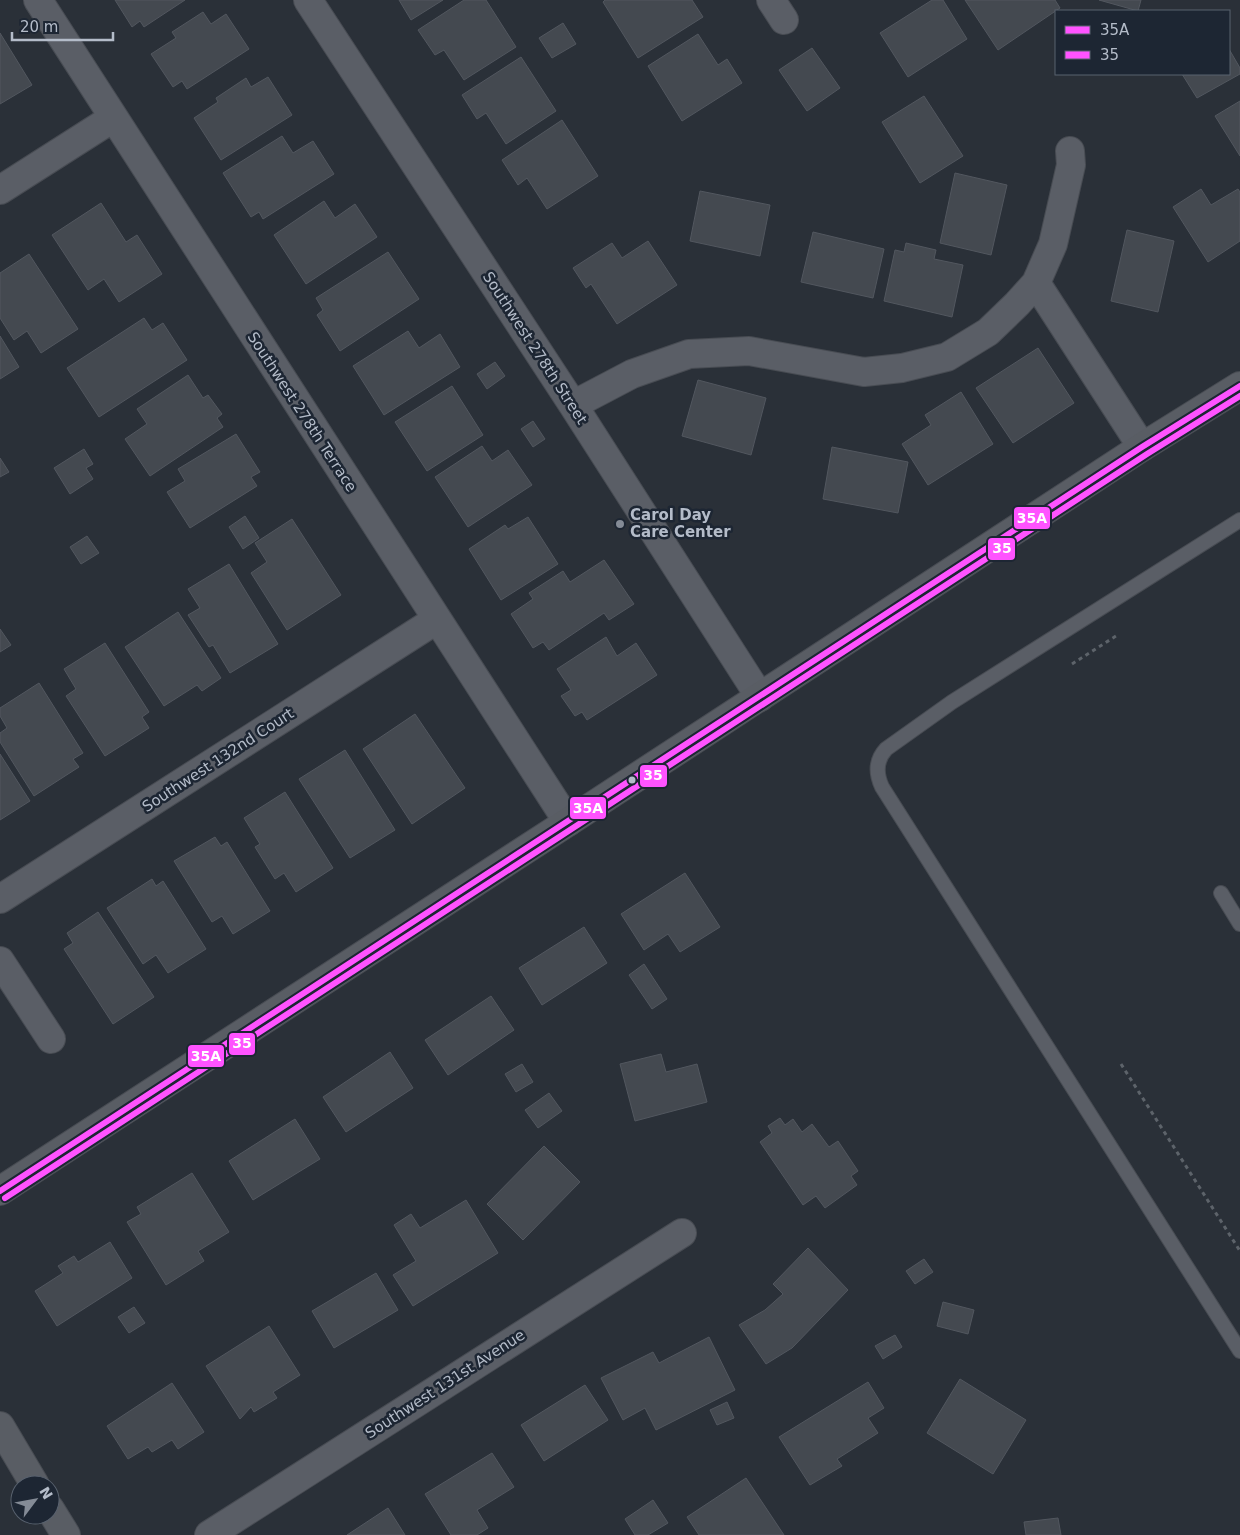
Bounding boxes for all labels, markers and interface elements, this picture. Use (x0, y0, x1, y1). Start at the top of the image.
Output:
scale bar (12, 10, 114, 42)
legend (1055, 10, 1230, 75)
text: 20 m (20, 18, 58, 36)
text: 35A (1100, 21, 1130, 39)
text: 35 (1100, 46, 1119, 64)
street label: Southwest 278th Street (479, 268, 591, 428)
street label: Southwest 278th Terrace (244, 329, 360, 495)
place label: Carol Day Care Center (630, 506, 731, 541)
line badge: 35A (1013, 506, 1051, 530)
text: 35A (1017, 510, 1047, 526)
marker: Carol Day Care Center (614, 518, 626, 530)
line badge: 35 (987, 537, 1016, 561)
text: 35 (992, 540, 1012, 556)
street label: Southwest 132nd Court (139, 704, 297, 816)
line badge: 35 (639, 764, 668, 788)
text: 35 (643, 767, 663, 783)
unlabelled marker (627, 775, 637, 785)
line badge: 35A (569, 796, 607, 820)
text: 35A (573, 800, 603, 816)
line badge: 35 (228, 1032, 256, 1056)
text: 35 (232, 1035, 252, 1051)
line badge: 35A (187, 1044, 225, 1068)
text: 35A (191, 1048, 221, 1064)
street label: Southwest 131st Avenue (362, 1326, 528, 1442)
north arrow (10, 1475, 60, 1525)
text: N (36, 1484, 56, 1502)

